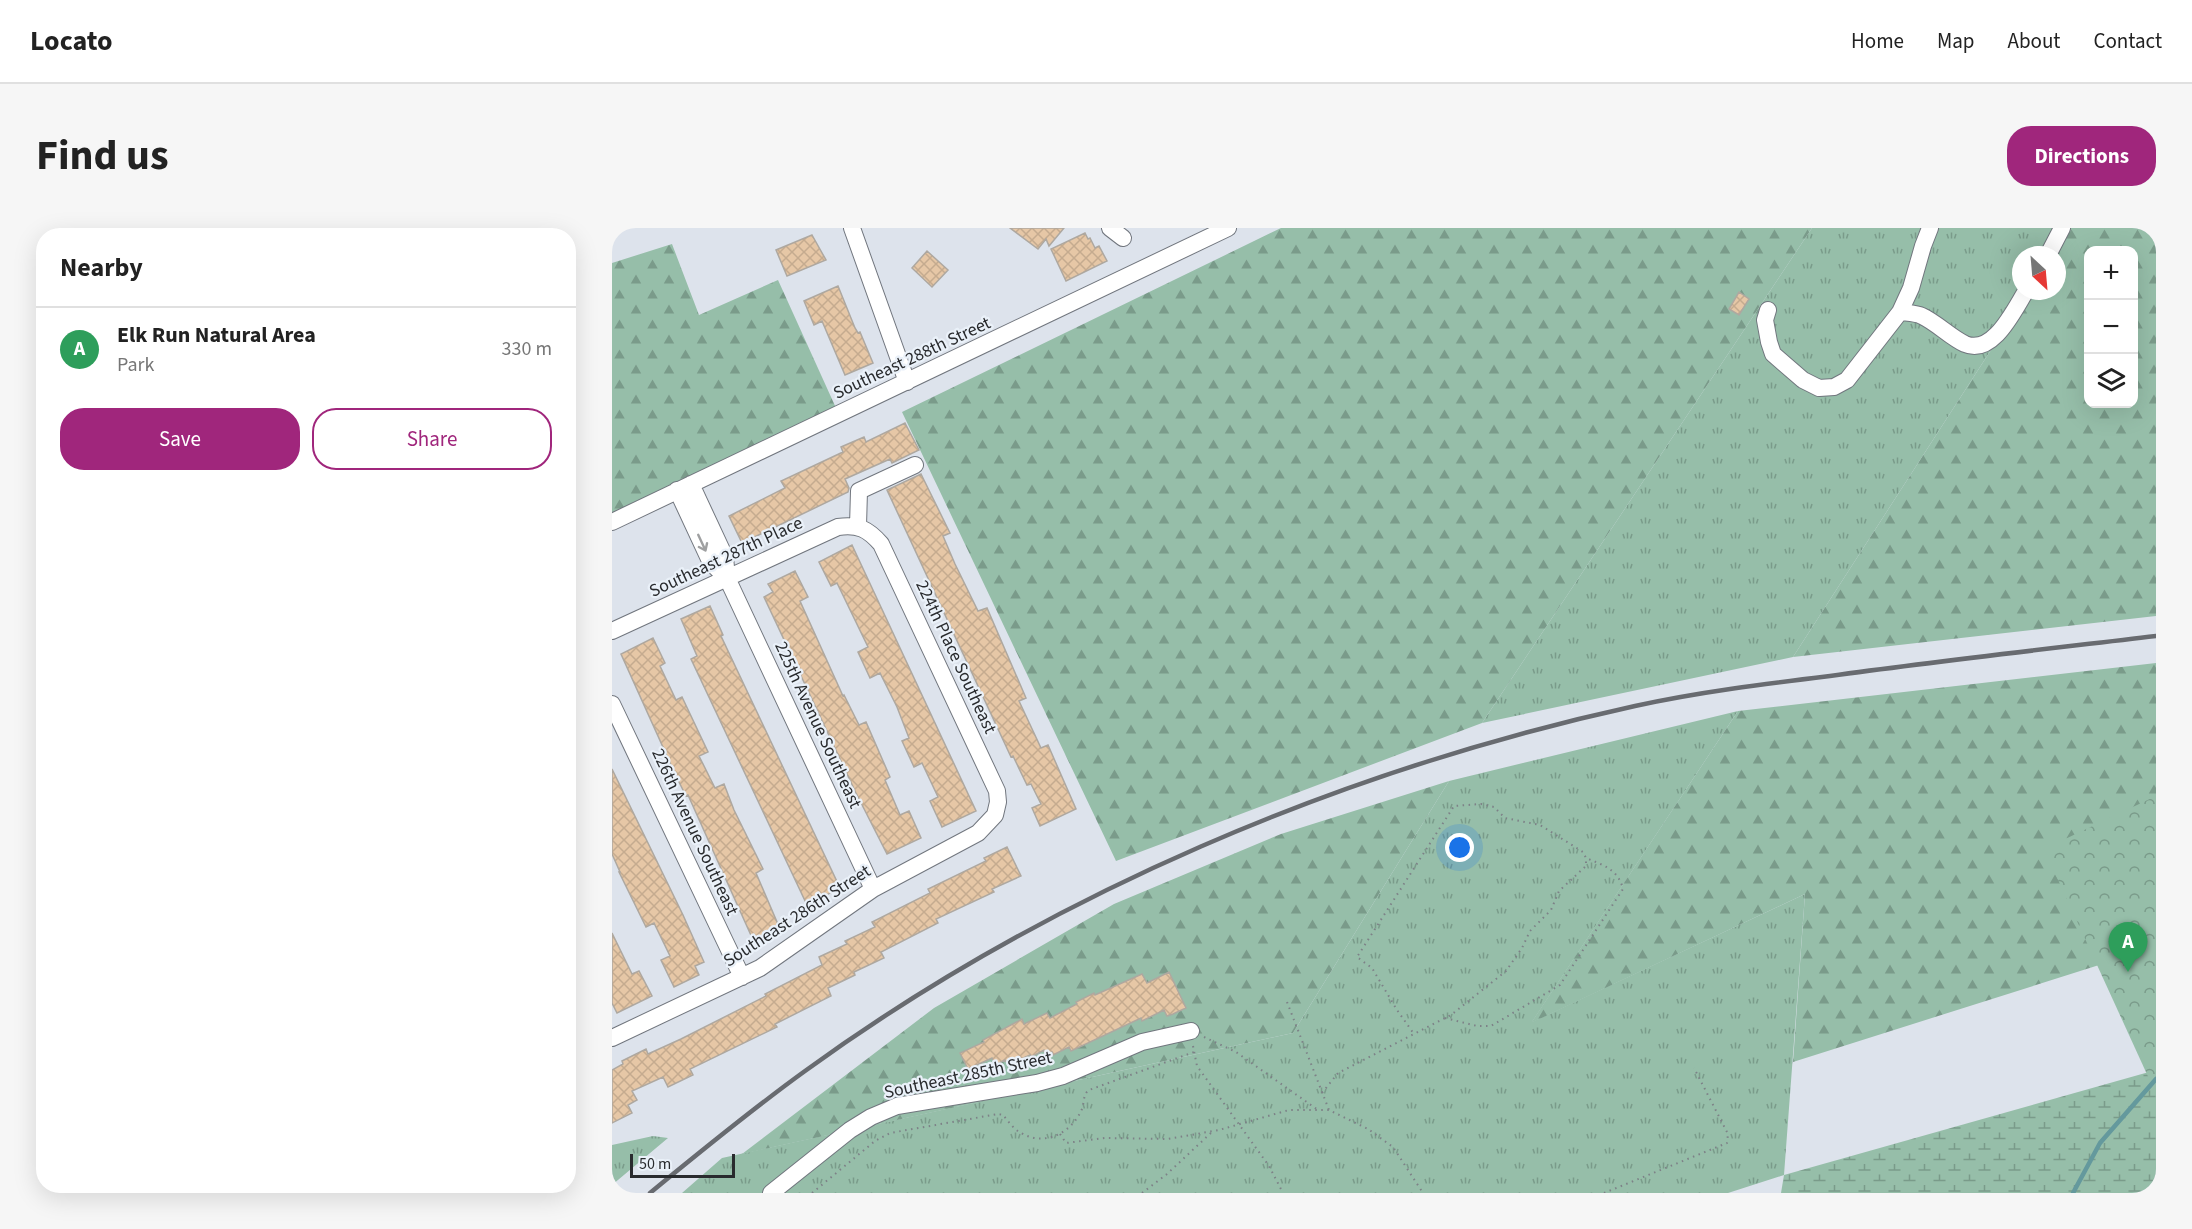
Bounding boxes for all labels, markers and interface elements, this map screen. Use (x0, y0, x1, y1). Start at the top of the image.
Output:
text: Locato (30, 21, 112, 61)
text: Home (1851, 26, 1904, 56)
text: Map (1937, 26, 1975, 56)
text: About (2008, 26, 2060, 56)
text: Contact (2093, 26, 2162, 56)
text: Find us (36, 126, 169, 186)
button: Directions (2007, 126, 2156, 186)
north arrow (2012, 246, 2066, 300)
map controls (2084, 246, 2138, 408)
button: + (2084, 246, 2138, 300)
text: Nearby (60, 249, 143, 286)
button: − (2084, 300, 2138, 354)
street label: Southeast 288th Street (829, 311, 995, 405)
text: Elk Run Natural Area (117, 319, 316, 351)
text: A (74, 335, 85, 363)
text: 330 m (502, 335, 552, 363)
text: Park (117, 351, 154, 379)
button: layers (2084, 354, 2138, 408)
button: Save (60, 408, 300, 470)
button: Share (312, 408, 552, 470)
street label: Southeast 287th Place (645, 510, 807, 604)
one-way arrow (696, 534, 708, 552)
street label: 224th Place Southeast (909, 576, 1003, 738)
street label: 225th Avenue Southeast (768, 637, 868, 813)
street label: 226th Avenue Southeast (645, 744, 745, 920)
your location (1445, 833, 1474, 862)
street label: Southeast 286th Street (718, 859, 876, 973)
pin: A (2108, 922, 2148, 972)
street label: Southeast 285th Street (882, 1045, 1054, 1105)
scale bar (630, 1151, 735, 1178)
text: 50 m (639, 1153, 671, 1175)

